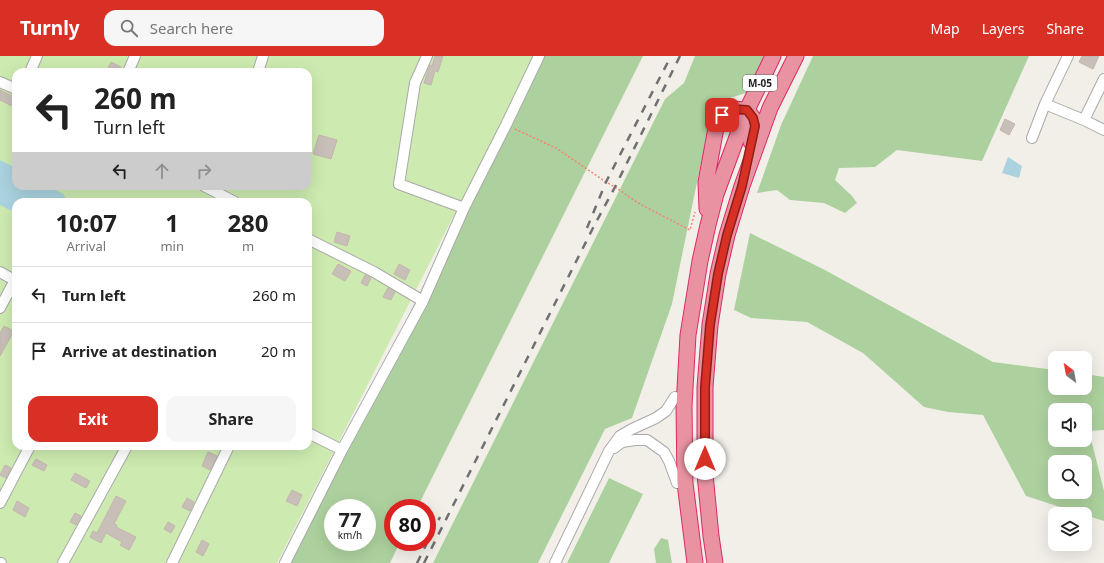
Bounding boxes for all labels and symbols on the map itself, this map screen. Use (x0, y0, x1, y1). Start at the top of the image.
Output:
road number: М-05 (743, 75, 777, 91)
pin (705, 98, 739, 132)
north arrow (1048, 351, 1092, 395)
position arrow (684, 438, 726, 480)
speed limit sign: 80 (384, 499, 436, 551)

